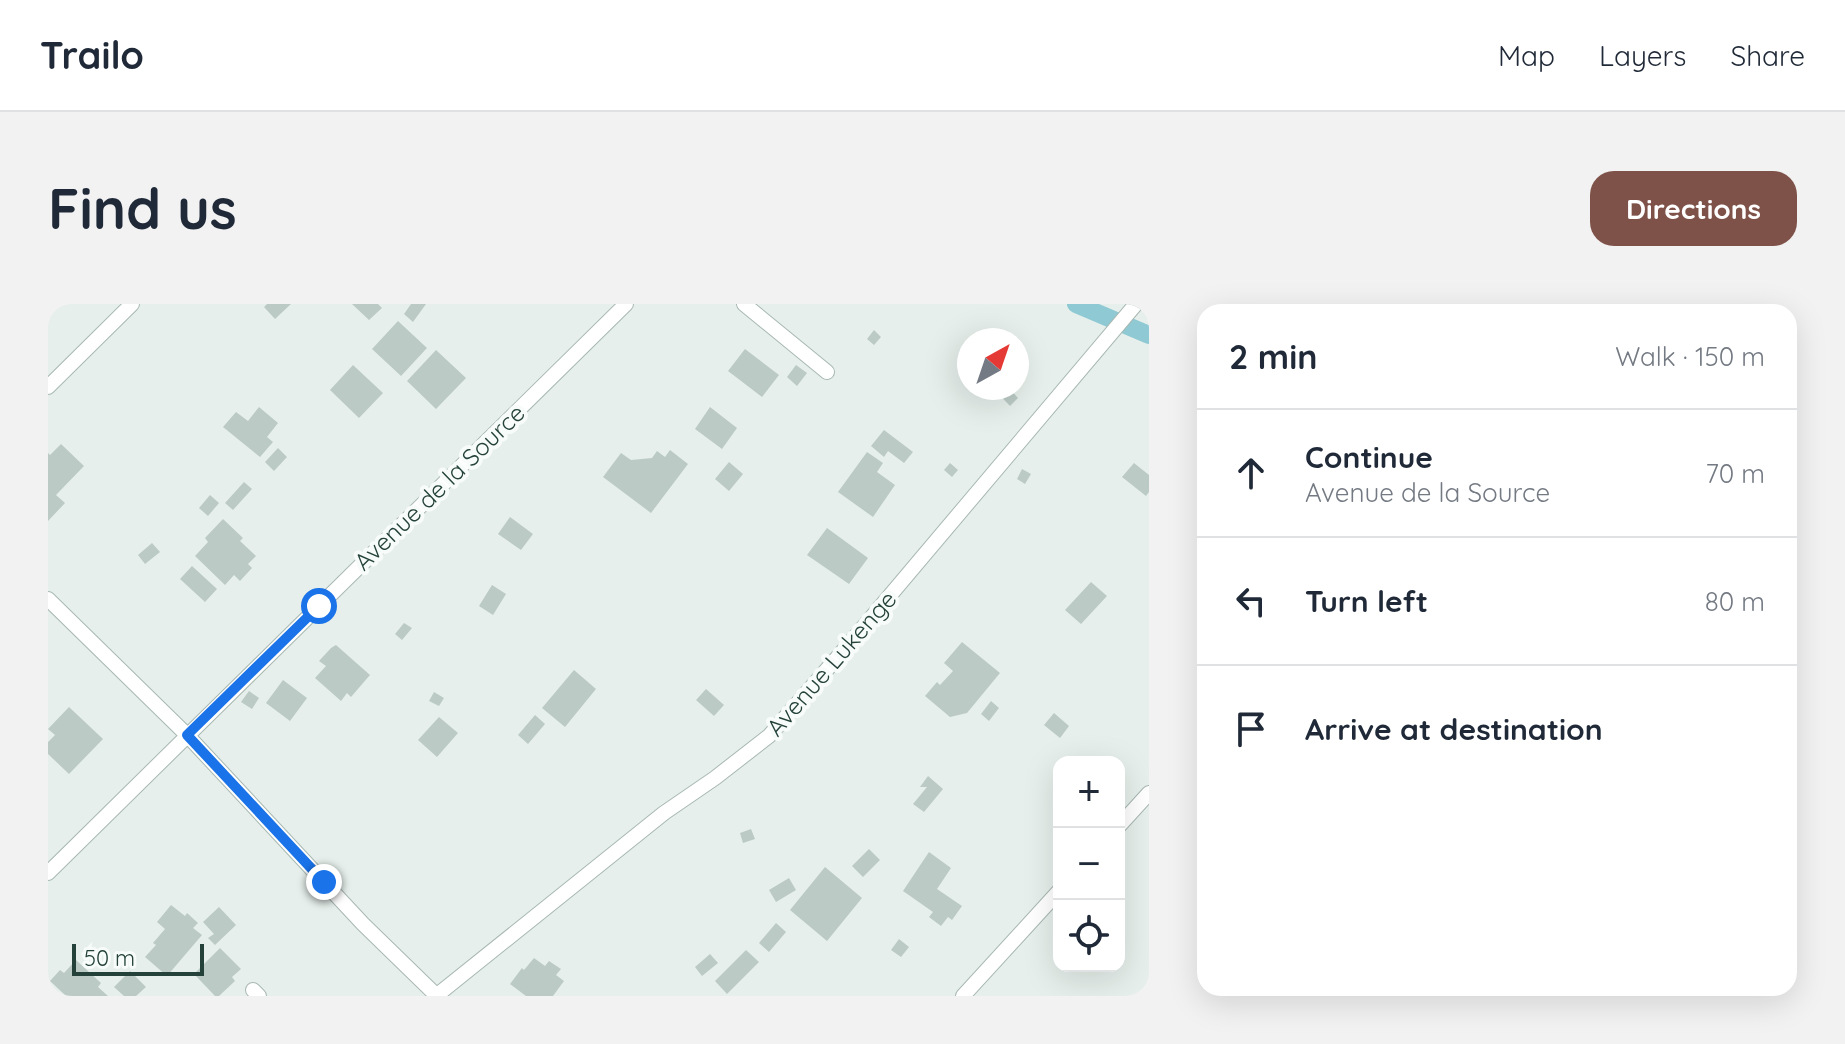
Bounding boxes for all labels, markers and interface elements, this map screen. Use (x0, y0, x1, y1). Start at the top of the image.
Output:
text: Trailo (40, 31, 144, 79)
text: Map (1498, 38, 1555, 73)
text: Layers (1599, 38, 1686, 73)
text: Share (1730, 38, 1805, 73)
button: Directions (1590, 171, 1797, 246)
text: Find us (48, 173, 237, 243)
north arrow (957, 328, 1029, 400)
text: 2 min (1229, 335, 1318, 378)
text: Walk · 150 m (1615, 340, 1765, 373)
street label: Avenue de la Source (347, 398, 531, 576)
text: Continue (1305, 438, 1433, 476)
icon: ahead (1229, 451, 1273, 495)
text: 70 m (1705, 457, 1765, 490)
text: Avenue de la Source (1305, 476, 1550, 509)
icon: left (1229, 579, 1273, 623)
text: Turn left (1305, 582, 1428, 620)
street label: Avenue Lukenge (760, 584, 902, 742)
text: 80 m (1705, 585, 1765, 618)
route start (301, 588, 337, 624)
icon: arrive (1229, 707, 1273, 751)
text: Arrive at destination (1305, 710, 1603, 748)
map controls (1053, 756, 1125, 972)
button: + (1053, 756, 1125, 828)
button: − (1053, 828, 1125, 900)
route end (306, 864, 342, 900)
button: locate (1053, 900, 1125, 972)
scale bar (72, 940, 204, 976)
text: 50 m (84, 944, 135, 972)

